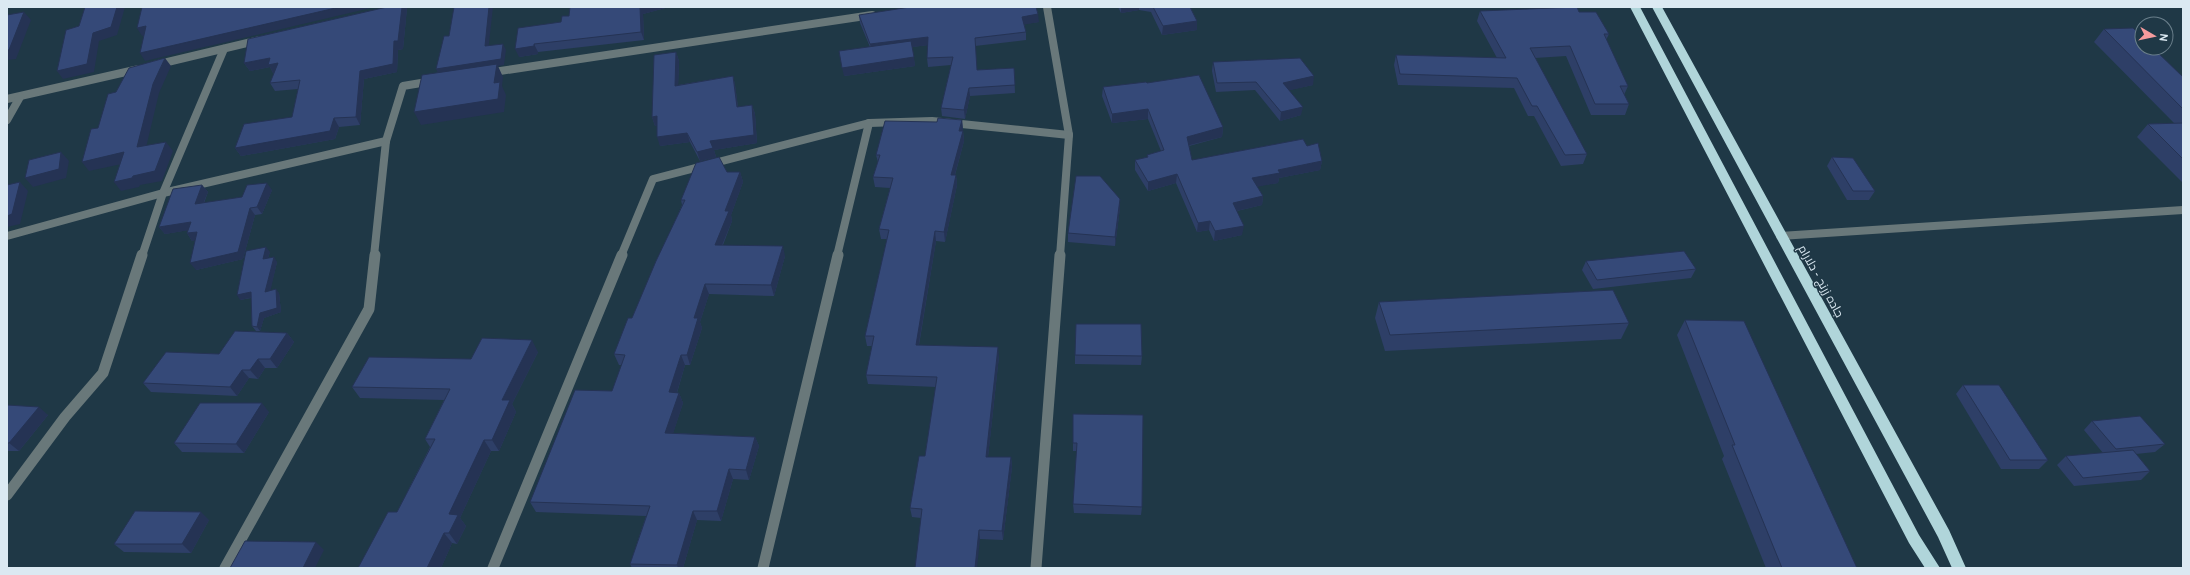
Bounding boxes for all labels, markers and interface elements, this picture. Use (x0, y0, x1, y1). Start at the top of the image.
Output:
north arrow (2134, 16, 2174, 56)
text: N (2155, 32, 2170, 42)
street label: جاده زرنج - دلارام (1794, 242, 1847, 321)

